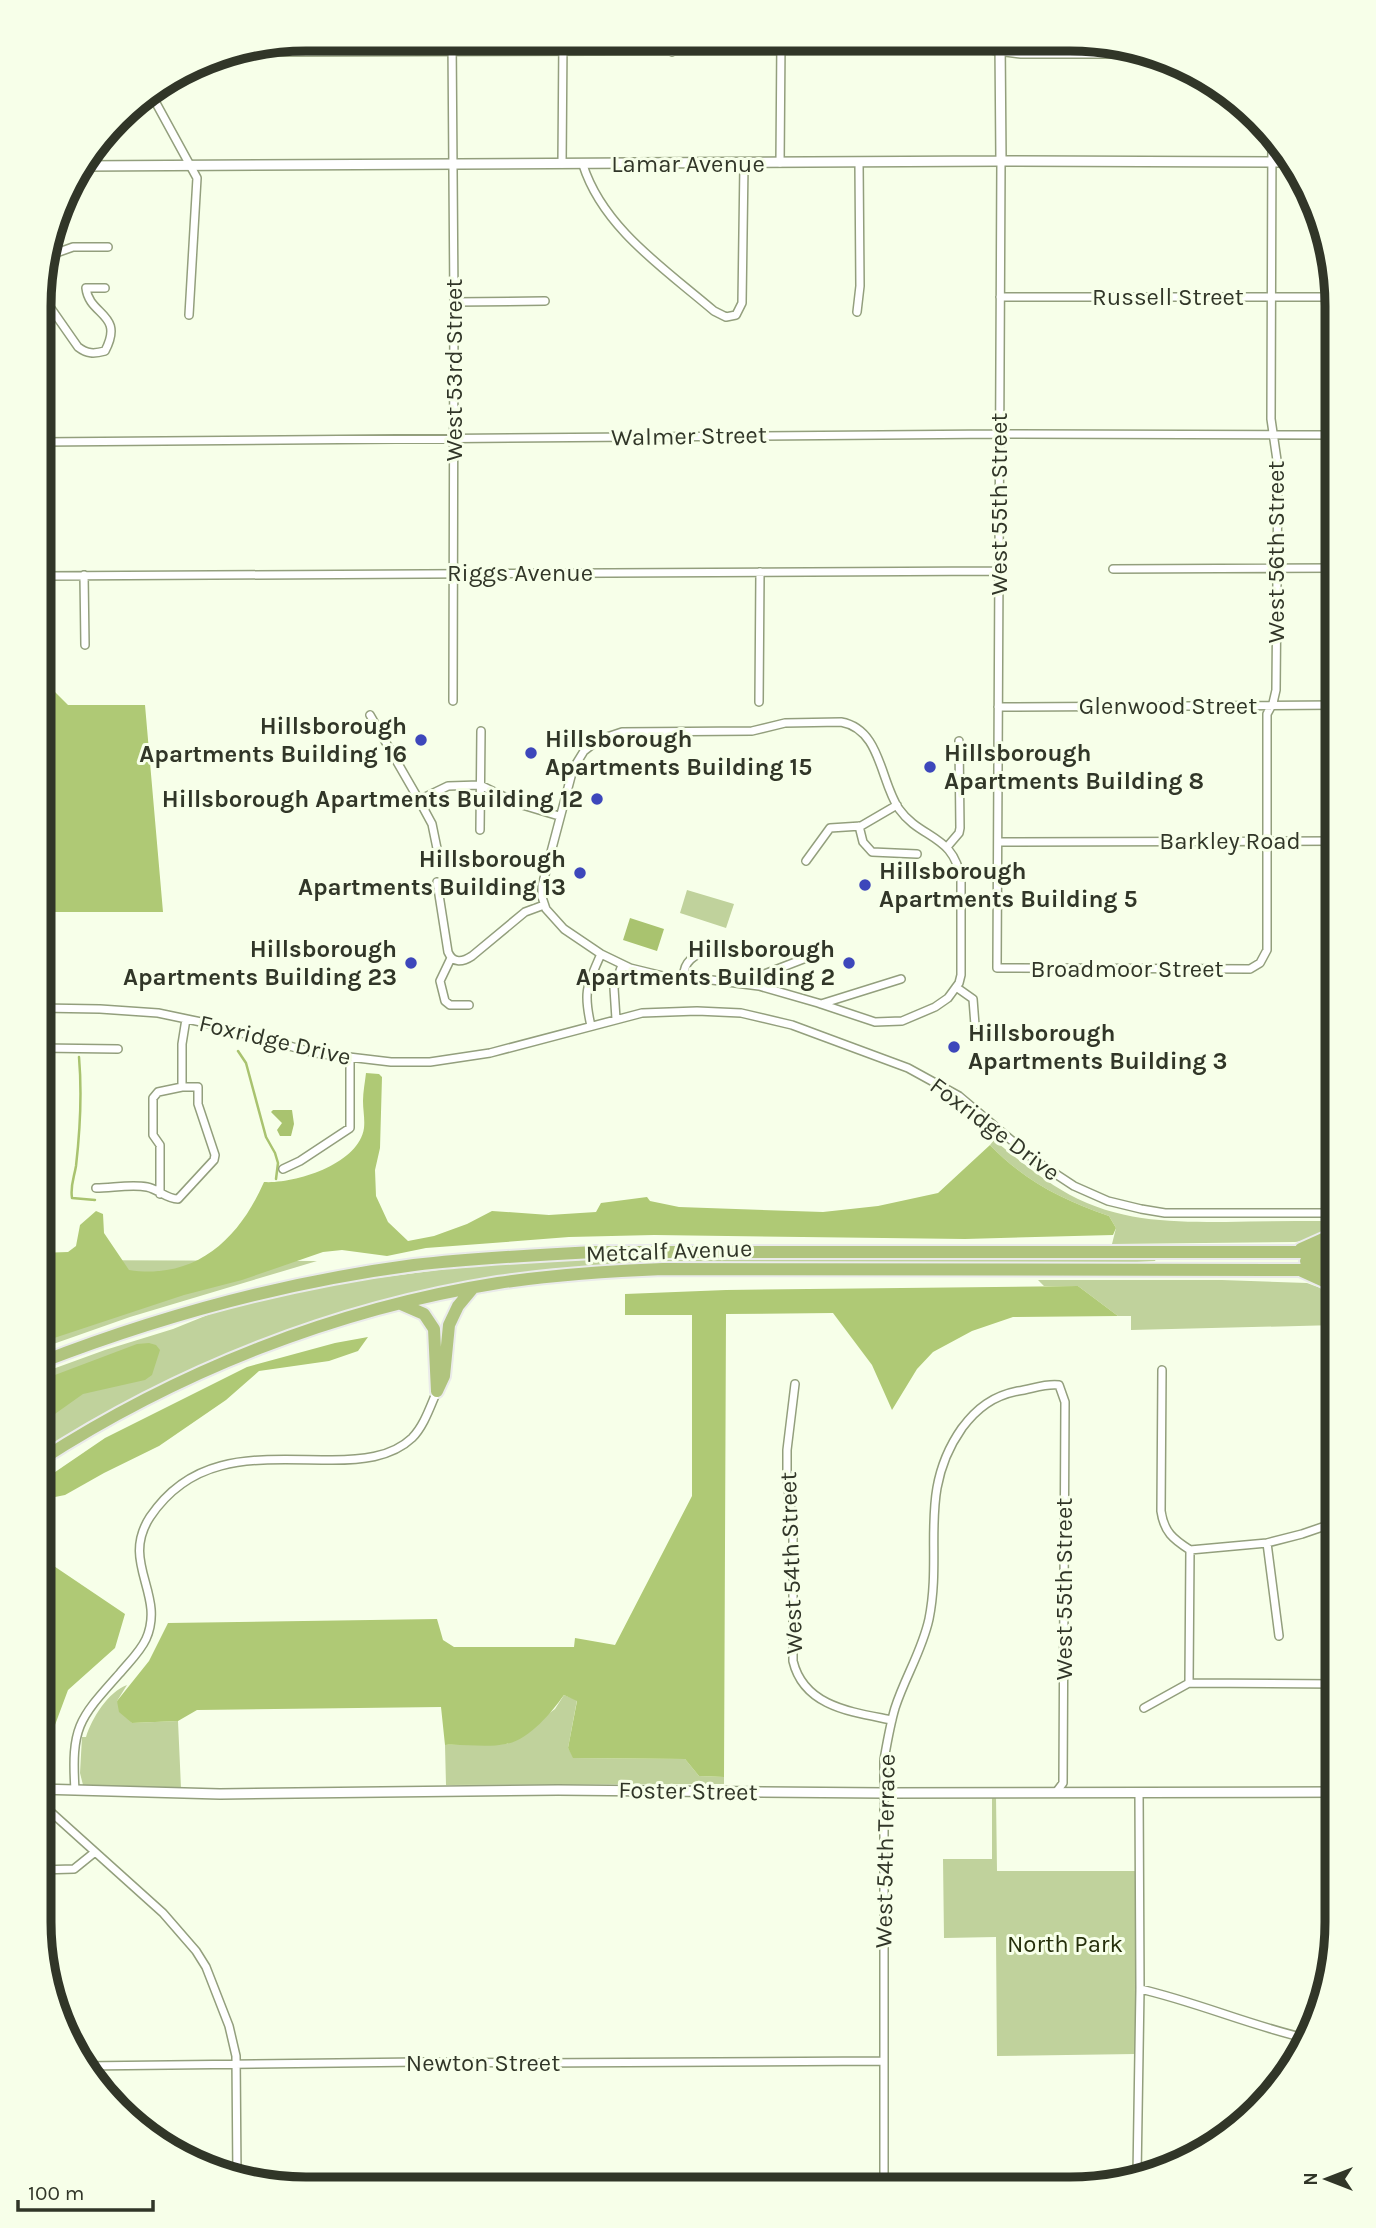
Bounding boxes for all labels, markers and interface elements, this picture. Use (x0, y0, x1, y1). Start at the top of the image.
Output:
street label: Lamar Avenue (611, 150, 765, 178)
street label: West 53rd Street (440, 279, 468, 461)
street label: Russell Street (1092, 283, 1244, 311)
street label: West 55th Street (985, 413, 1013, 595)
street label: Walmer Street (611, 421, 767, 451)
street label: West 56th Street (1262, 461, 1290, 643)
street label: Riggs Avenue (447, 559, 593, 587)
street label: Glenwood Street (1079, 692, 1257, 720)
place label: Hillsborough Apartments Building 16 (139, 712, 407, 768)
place label: Hillsborough Apartments Building 15 (545, 725, 812, 781)
marker: Hillsborough Apartments Building 16 (413, 732, 429, 748)
place label: Hillsborough Apartments Building 8 (944, 739, 1204, 795)
marker: Hillsborough Apartments Building 15 (523, 745, 539, 761)
marker: Hillsborough Apartments Building 8 (922, 759, 938, 775)
place label: Hillsborough Apartments Building 12 (162, 785, 583, 813)
marker: Hillsborough Apartments Building 12 (589, 791, 605, 807)
street label: Barkley Road (1159, 827, 1301, 855)
place label: Hillsborough Apartments Building 13 (298, 845, 566, 901)
place label: Hillsborough Apartments Building 5 (879, 857, 1138, 913)
marker: Hillsborough Apartments Building 13 (572, 865, 588, 881)
marker: Hillsborough Apartments Building 5 (857, 877, 873, 893)
place label: Hillsborough Apartments Building 23 (123, 935, 397, 991)
place label: Hillsborough Apartments Building 2 (576, 935, 835, 991)
marker: Hillsborough Apartments Building 23 (403, 955, 419, 971)
marker: Hillsborough Apartments Building 2 (841, 955, 857, 971)
street label: Broadmoor Street (1030, 955, 1224, 983)
street label: Foxridge Drive (196, 1009, 354, 1071)
place label: Hillsborough Apartments Building 3 (968, 1019, 1228, 1075)
marker: Hillsborough Apartments Building 3 (946, 1039, 962, 1055)
street label: Foxridge Drive (925, 1071, 1065, 1187)
street label: Metcalf Avenue (585, 1234, 753, 1268)
street label: West 54th Street (774, 1471, 808, 1655)
street label: West 55th Street (1050, 1498, 1078, 1680)
street label: West 54th Terrace (869, 1754, 901, 1948)
street label: Foster Street (618, 1776, 758, 1806)
park label: North Park (1007, 1930, 1123, 1958)
street label: Newton Street (406, 2049, 560, 2077)
north arrow (1292, 2144, 1362, 2214)
scale bar (18, 2168, 152, 2212)
text: N (1300, 2172, 1322, 2186)
text: 100 m (28, 2181, 85, 2205)

